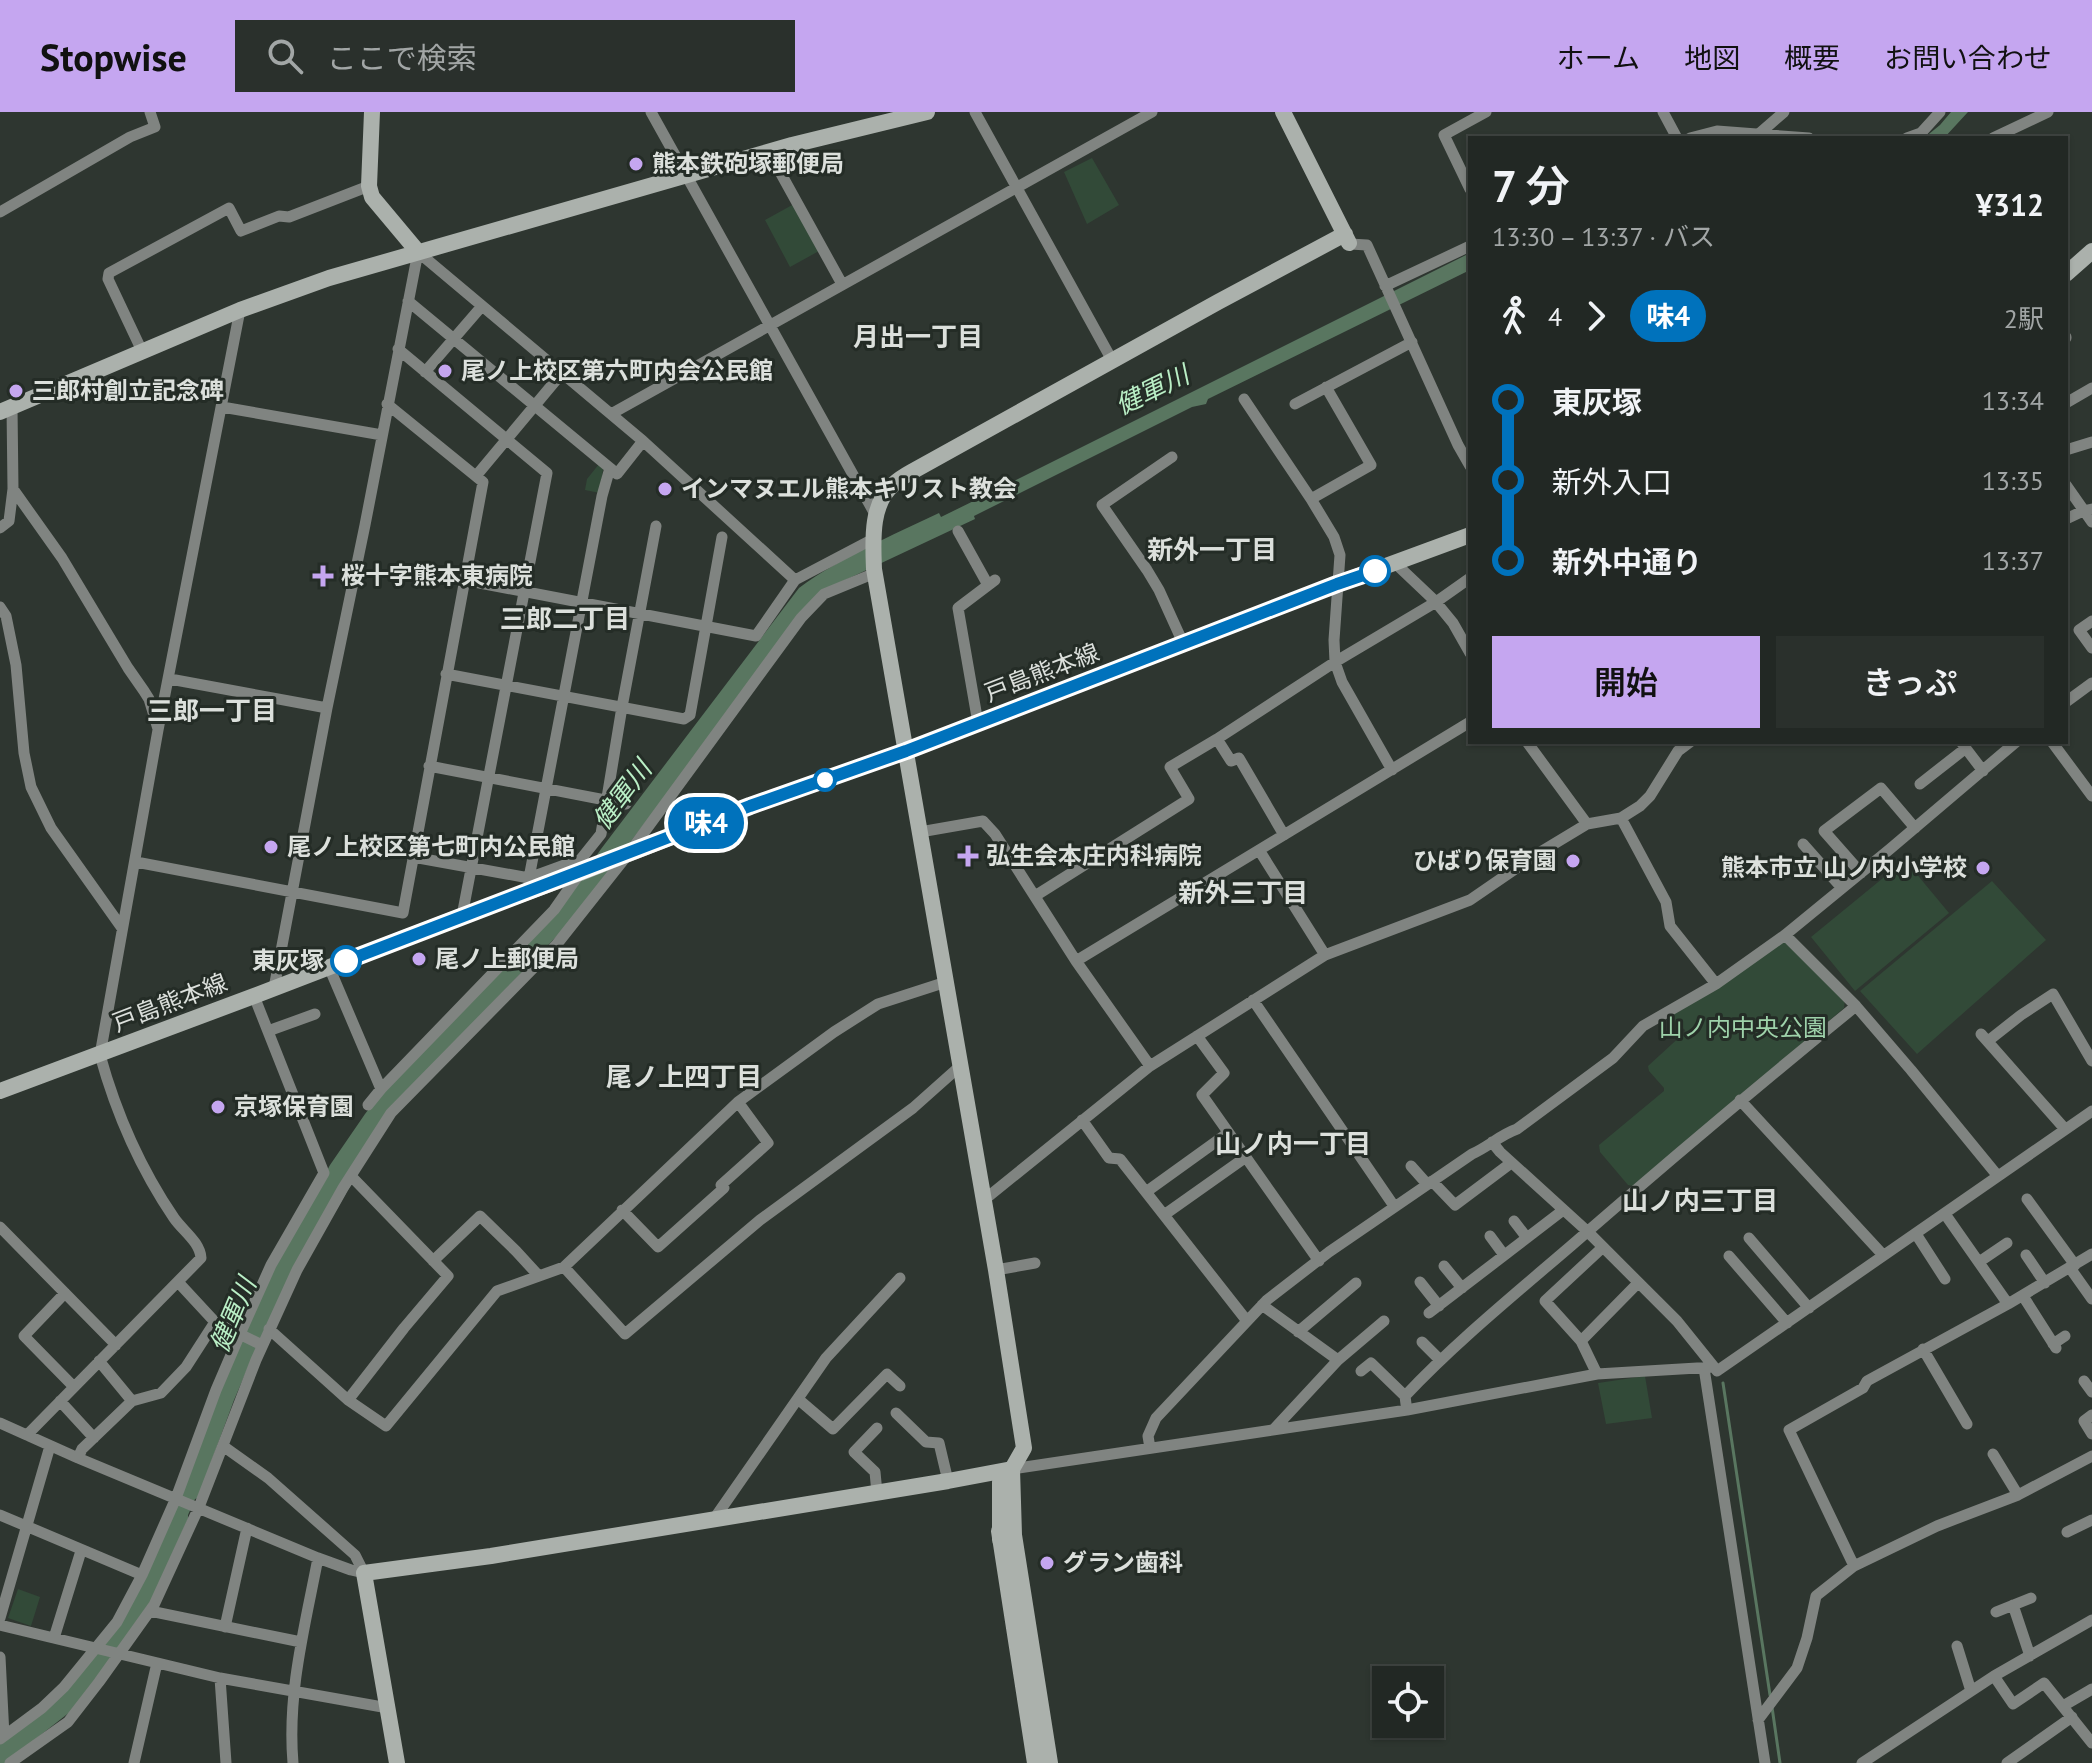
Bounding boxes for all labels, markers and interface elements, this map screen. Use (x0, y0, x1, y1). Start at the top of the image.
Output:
search box (235, 20, 795, 92)
text: Stopwise (40, 32, 187, 81)
icon: search (263, 34, 307, 78)
text: ここで検索 (327, 38, 477, 77)
text: ホーム (1557, 39, 1640, 76)
text: 地図 (1684, 39, 1740, 76)
text: 概要 (1784, 39, 1840, 76)
text: お問い合わせ (1884, 39, 2052, 76)
place label: 熊本鉄砲塚郵便局 (652, 148, 844, 179)
marker: 熊本鉄砲塚郵便局 (627, 155, 645, 173)
text: 7 分 (1492, 157, 1570, 214)
text: ¥312 (1976, 185, 2044, 224)
text: 13:30 – 13:37 · バス (1492, 220, 1715, 253)
icon: walk (1492, 294, 1536, 338)
icon: forward (1574, 294, 1618, 338)
text: 味4 (1646, 297, 1690, 334)
text: 4 (1548, 300, 1562, 333)
text: 2駅 (2004, 302, 2044, 335)
district label: 月出一丁目 (853, 320, 983, 353)
place label: 尾ノ上校区第六町内会公民館 (461, 355, 773, 386)
water label: 健軍川 (1109, 356, 1197, 421)
marker: 尾ノ上校区第六町内会公民館 (436, 362, 454, 380)
place label: 三郎村創立記念碑 (32, 375, 224, 406)
marker: 三郎村創立記念碑 (7, 382, 25, 400)
text: 東灰塚 (1552, 382, 1642, 421)
text: 13:34 (1982, 384, 2044, 417)
text: 新外入口 (1552, 462, 1672, 501)
text: 13:35 (1982, 464, 2044, 497)
place label: インマヌエル熊本キリスト教会 (681, 473, 1017, 504)
marker: インマヌエル熊本キリスト教会 (656, 480, 674, 498)
district label: 新外一丁目 (1147, 533, 1277, 566)
text: 新外中通り (1552, 542, 1702, 581)
text: 13:37 (1982, 544, 2044, 577)
unlabelled marker (1360, 556, 1390, 586)
place label: 桜十字熊本東病院 (341, 560, 533, 591)
marker: 桜十字熊本東病院 (312, 565, 334, 587)
district label: 三郎二丁目 (500, 602, 630, 635)
button: 開始 (1492, 636, 1760, 728)
button: きっぷ (1776, 636, 2044, 728)
street label: 戸島熊本線 (980, 637, 1103, 709)
district label: 三郎一丁目 (147, 694, 277, 727)
water label: 健軍川 (585, 751, 660, 836)
unlabelled marker (814, 769, 836, 791)
line badge: 味4 (670, 797, 742, 849)
text: 味4 (684, 804, 728, 841)
place label: 尾ノ上校区第七町内公民館 (287, 831, 575, 862)
marker: 尾ノ上校区第七町内公民館 (262, 838, 280, 856)
place label: 弘生会本庄内科病院 (986, 840, 1202, 871)
marker: 弘生会本庄内科病院 (957, 845, 979, 867)
place label: ひばり保育園 (1413, 845, 1557, 876)
marker: ひばり保育園 (1564, 852, 1582, 870)
place label: 熊本市立 山ノ内小学校 (1721, 852, 1967, 883)
marker: 熊本市立 山ノ内小学校 (1974, 859, 1992, 877)
district label: 新外三丁目 (1178, 876, 1308, 909)
place label: 尾ノ上郵便局 (435, 943, 579, 974)
place label: 東灰塚 (252, 945, 324, 976)
marker: 東灰塚 (331, 946, 361, 976)
marker: 尾ノ上郵便局 (410, 950, 428, 968)
street label: 戸島熊本線 (108, 967, 231, 1039)
park label: 山ノ内中央公園 (1659, 1012, 1827, 1043)
district label: 尾ノ上四丁目 (606, 1060, 762, 1093)
place label: 京塚保育園 (234, 1091, 354, 1122)
marker: 京塚保育園 (209, 1098, 227, 1116)
district label: 山ノ内一丁目 (1215, 1127, 1371, 1160)
district label: 山ノ内三丁目 (1622, 1184, 1778, 1217)
water label: 健軍川 (202, 1270, 264, 1357)
place label: グラン歯科 (1063, 1547, 1183, 1578)
marker: グラン歯科 (1038, 1554, 1056, 1572)
map controls (1372, 1666, 1444, 1738)
button: locate (1372, 1666, 1444, 1738)

